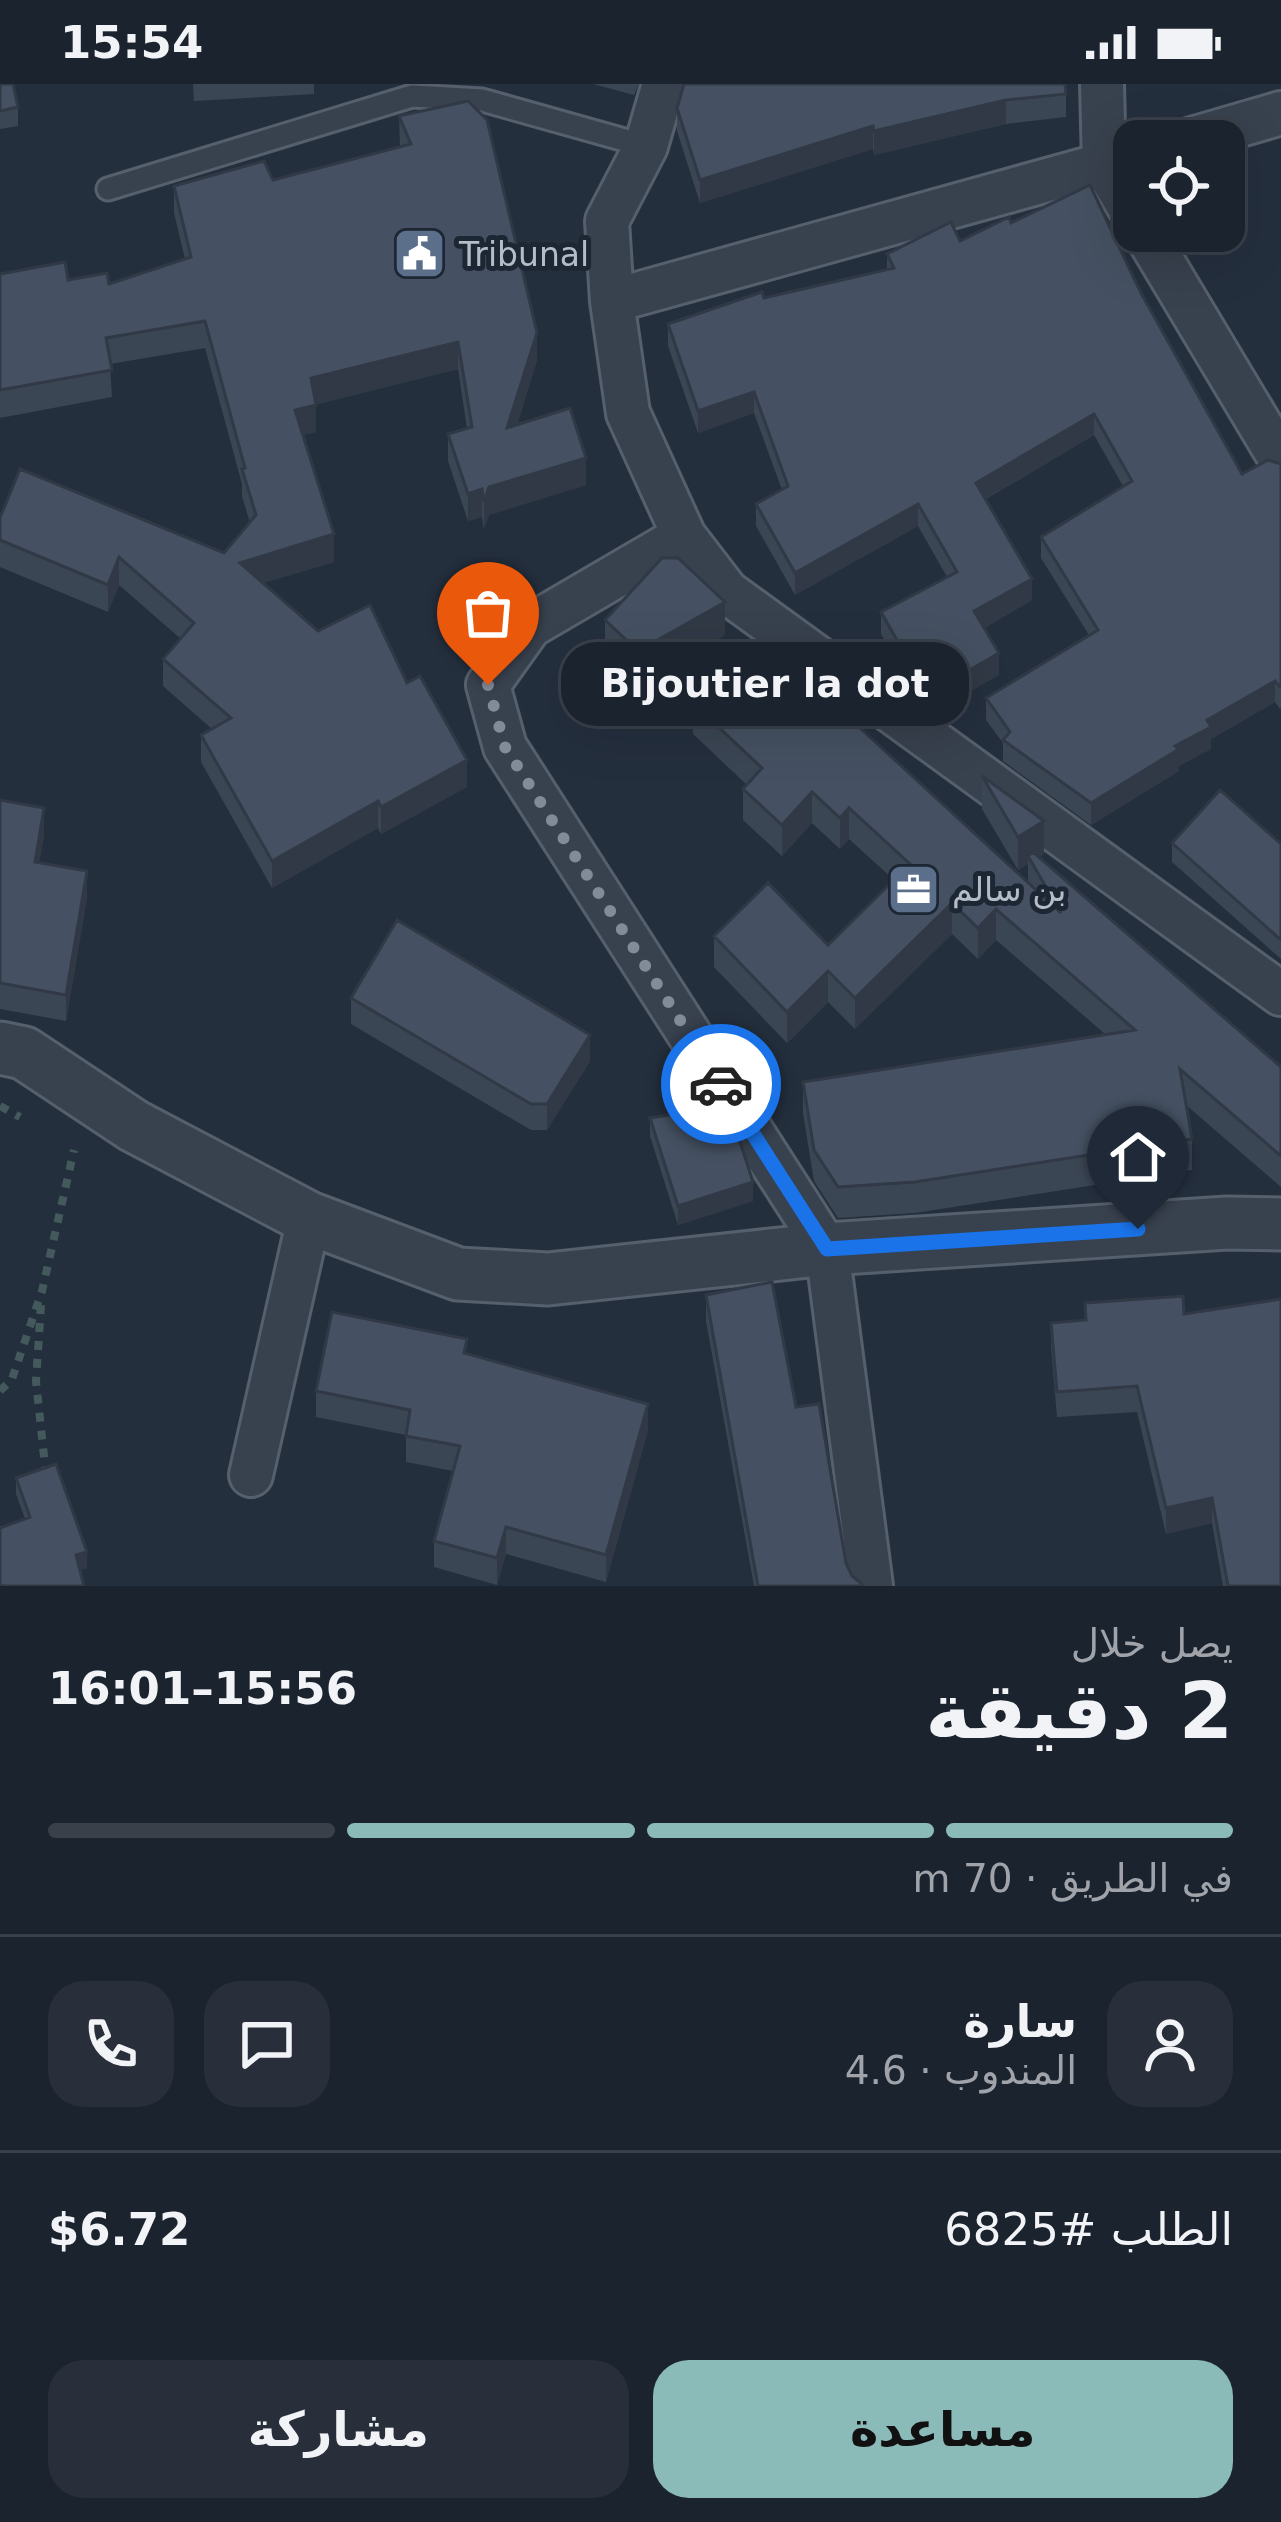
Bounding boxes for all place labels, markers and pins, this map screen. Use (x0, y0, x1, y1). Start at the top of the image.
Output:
public building icon: Tribunal (392, 226, 448, 282)
place label: Tribunal (458, 235, 589, 274)
pin (437, 562, 539, 685)
callout: Bijoutier la dot (560, 643, 968, 727)
office icon: بن سالم (885, 861, 941, 917)
place label: بن سالم (952, 870, 1067, 909)
pin (1087, 1106, 1189, 1229)

